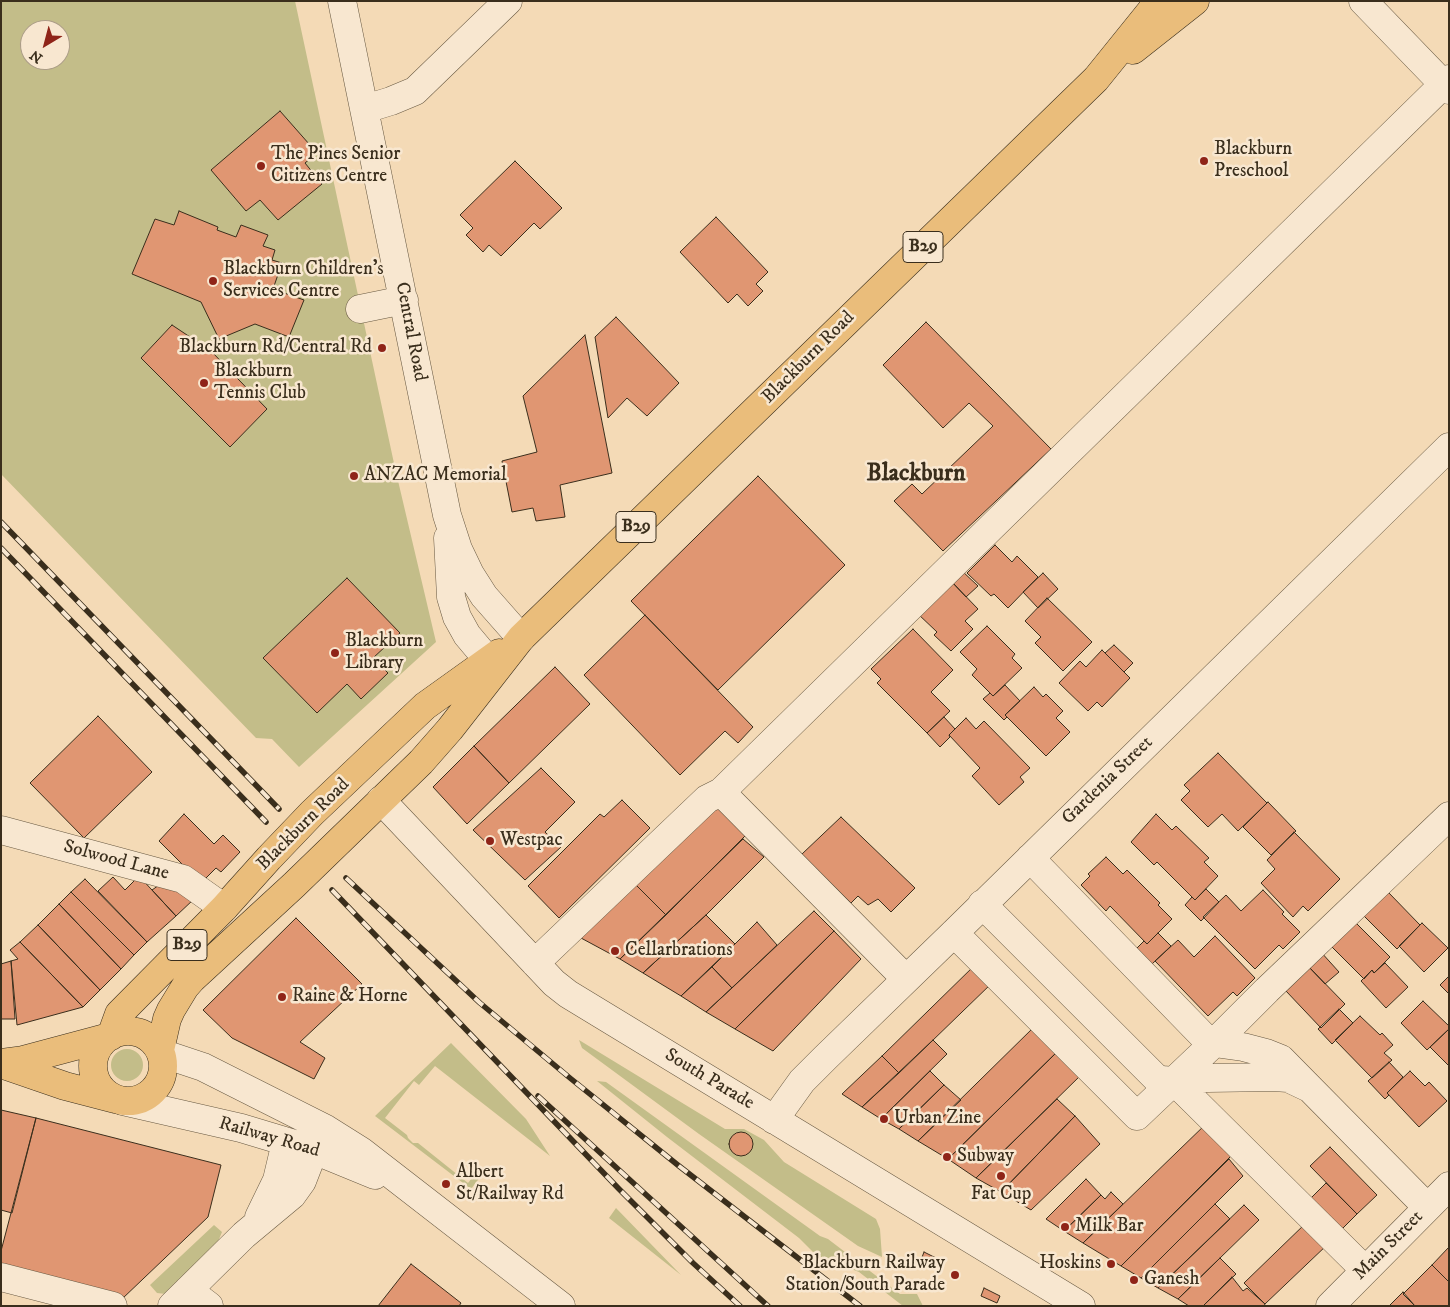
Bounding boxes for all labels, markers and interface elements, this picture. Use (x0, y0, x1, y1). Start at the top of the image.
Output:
north arrow (20, 20, 70, 70)
text: N (27, 46, 47, 67)
place label: Blackburn Preschool (1214, 139, 1292, 183)
place label: The Pines Senior Citizens Centre (271, 144, 400, 188)
marker: Blackburn Preschool (1198, 155, 1210, 167)
marker: The Pines Senior Citizens Centre (255, 160, 267, 172)
road number: B29 (903, 232, 943, 262)
place label: Blackburn Children's Services Centre (223, 259, 384, 303)
marker: Blackburn Children's Services Centre (207, 275, 219, 287)
street label: Central Road (389, 280, 431, 384)
street label: Blackburn Road (758, 307, 860, 409)
place label: Blackburn Rd/Central Rd (179, 337, 372, 359)
marker: Blackburn Rd/Central Rd (376, 342, 388, 354)
place label: Blackburn Tennis Club (214, 361, 306, 405)
marker: Blackburn Tennis Club (198, 377, 210, 389)
district label: Blackburn (867, 461, 965, 489)
place label: ANZAC Memorial (364, 465, 507, 487)
marker: ANZAC Memorial (348, 470, 360, 482)
road number: B29 (616, 512, 656, 542)
place label: Blackburn Library (345, 631, 423, 675)
marker: Blackburn Library (329, 647, 341, 659)
street label: Gardenia Street (1058, 732, 1158, 830)
street label: Blackburn Road (253, 774, 355, 876)
place label: Westpac (500, 830, 563, 852)
marker: Westpac (484, 835, 496, 847)
street label: Solwood Lane (61, 836, 171, 886)
road number: B29 (167, 930, 207, 960)
place label: Cellarbrations (625, 940, 733, 962)
marker: Cellarbrations (609, 945, 621, 957)
place label: Raine & Horne (292, 986, 408, 1008)
marker: Raine & Horne (276, 991, 288, 1003)
street label: South Parade (660, 1044, 758, 1116)
place label: Urban Zine (894, 1108, 981, 1130)
street label: Railway Road (216, 1113, 322, 1163)
marker: Urban Zine (878, 1113, 890, 1125)
place label: Subway (957, 1146, 1014, 1168)
marker: Subway (941, 1151, 953, 1163)
place label: Albert St/Railway Rd (456, 1162, 564, 1206)
marker: Fat Cup (995, 1170, 1007, 1182)
marker: Albert St/Railway Rd (440, 1178, 452, 1190)
place label: Fat Cup (971, 1184, 1031, 1206)
street label: Main Street (1349, 1206, 1429, 1286)
place label: Milk Bar (1075, 1216, 1144, 1238)
marker: Milk Bar (1059, 1221, 1071, 1233)
place label: Blackburn Railway Station/South Parade (785, 1253, 945, 1297)
place label: Hoskins (1039, 1253, 1101, 1275)
marker: Hoskins (1105, 1258, 1117, 1270)
marker: Blackburn Railway Station/South Parade (949, 1269, 961, 1281)
place label: Ganesh (1144, 1269, 1199, 1291)
marker: Ganesh (1128, 1274, 1140, 1286)

